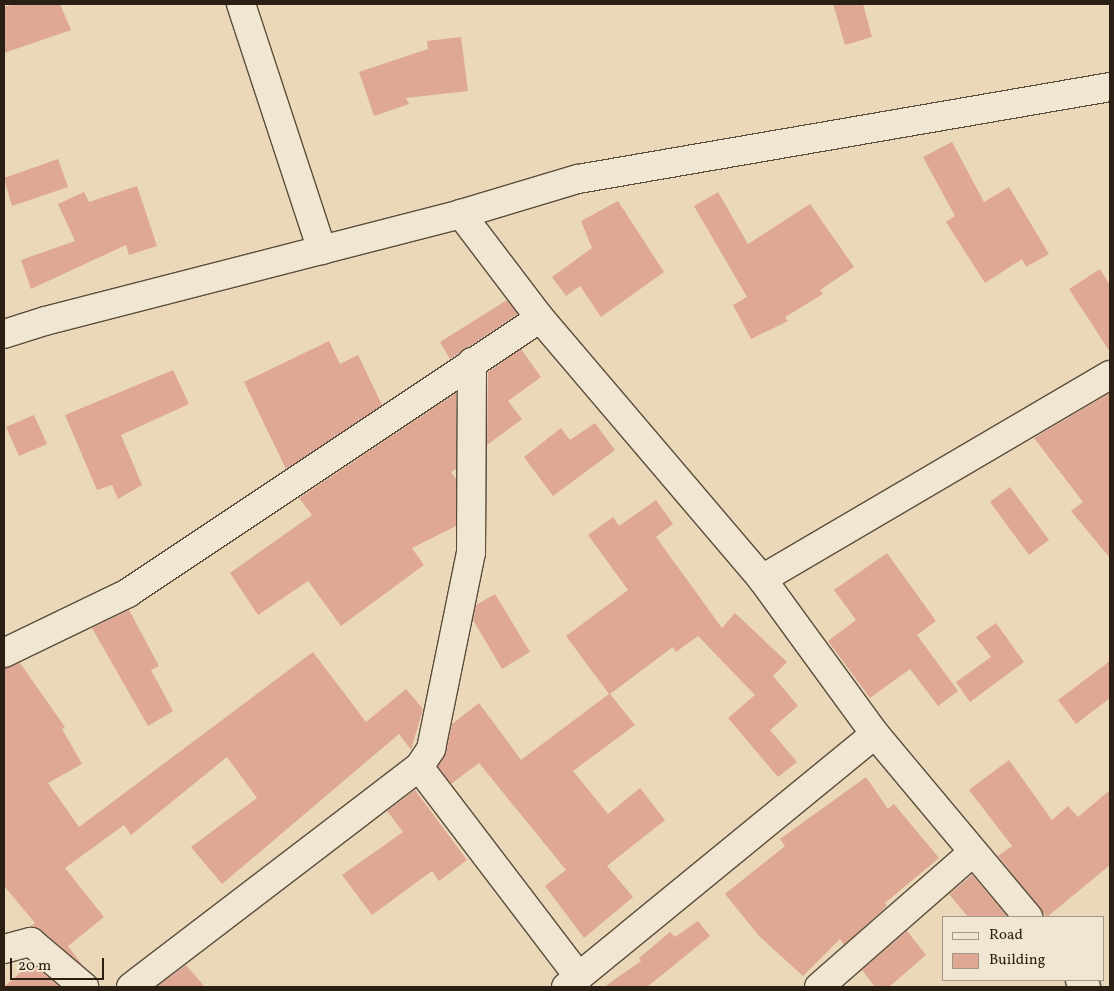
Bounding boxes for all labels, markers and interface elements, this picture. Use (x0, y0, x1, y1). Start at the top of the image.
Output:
legend (942, 916, 1104, 981)
text: Road (989, 925, 1023, 946)
scale bar (12, 948, 106, 980)
text: Building (989, 950, 1045, 971)
text: 20 m (18, 956, 51, 977)

